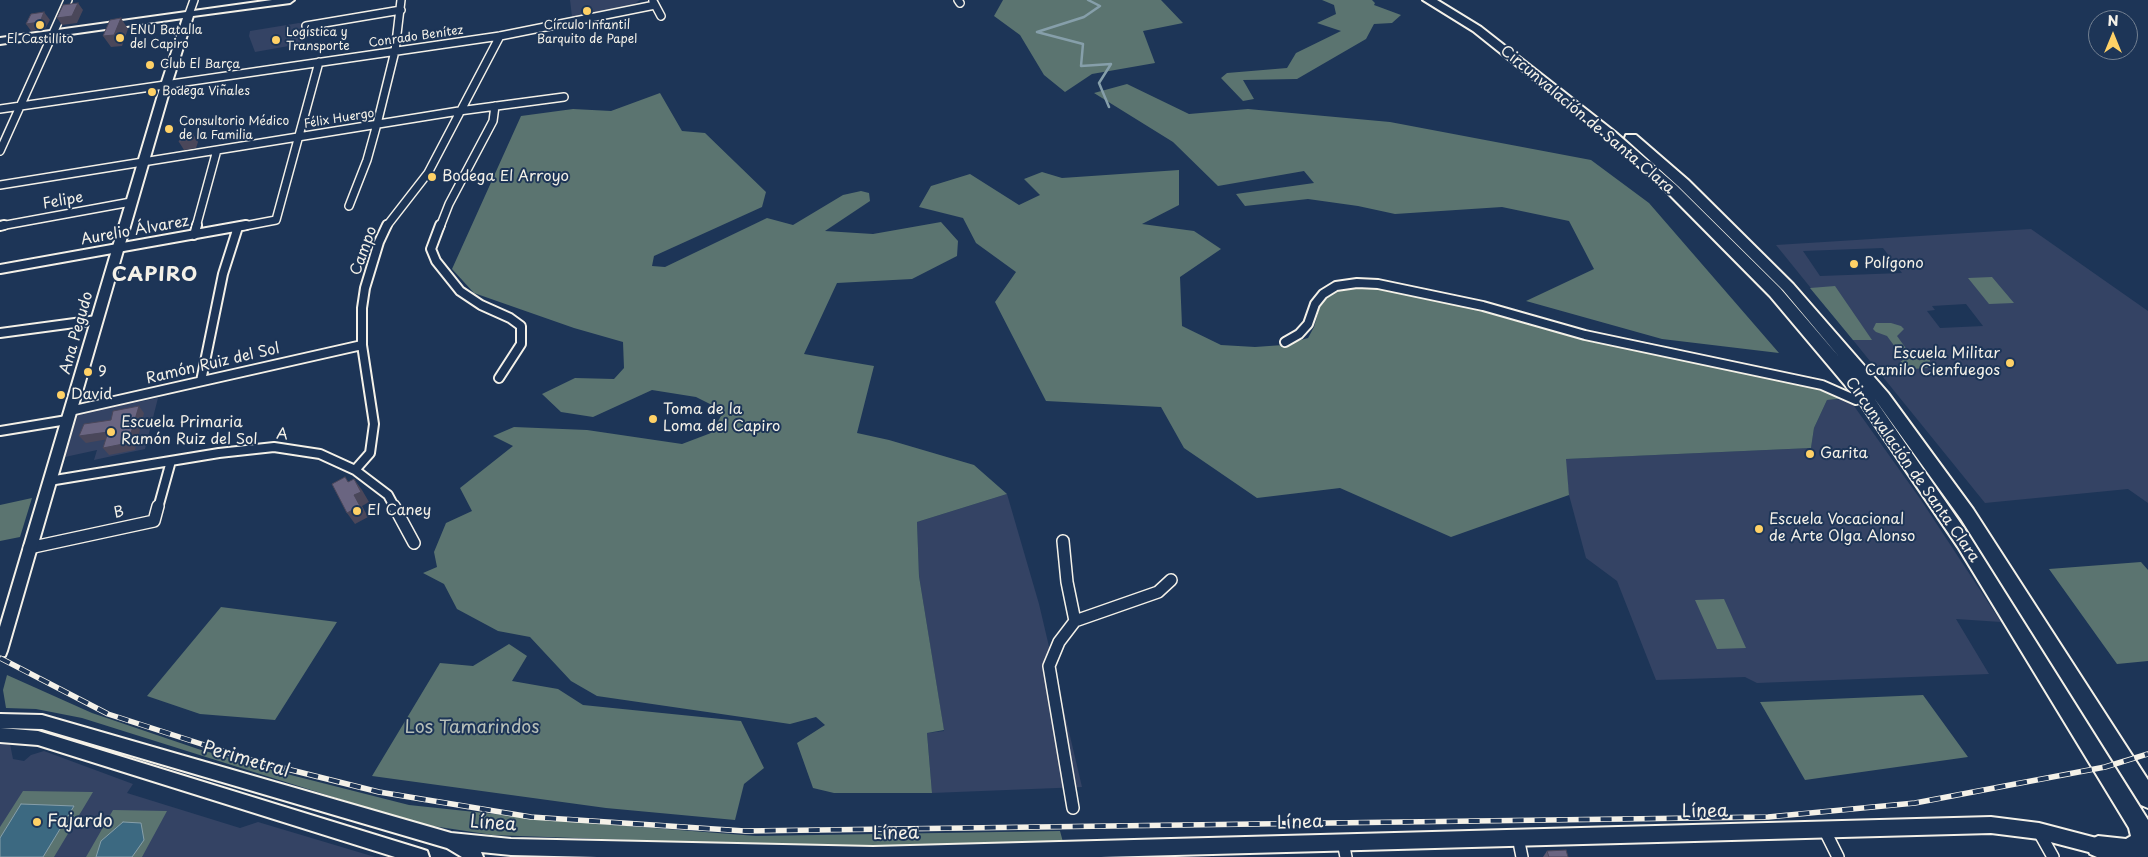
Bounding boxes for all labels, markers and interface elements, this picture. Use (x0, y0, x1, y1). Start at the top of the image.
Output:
marker: Círculo Infantil Barquito de Papel (581, 5, 593, 17)
north arrow (2088, 10, 2138, 60)
text: N (2107, 10, 2119, 31)
marker: El Castillito (34, 19, 46, 31)
place label: Círculo Infantil Barquito de Papel (537, 19, 637, 47)
street label: Conrado Benítez (368, 23, 464, 51)
place label: ENU Batalla del Capiro (130, 24, 202, 52)
place label: Logística y Transporte (286, 26, 350, 54)
marker: ENU Batalla del Capiro (114, 32, 126, 44)
place label: El Castillito (7, 33, 73, 47)
marker: Logística y Transporte (270, 34, 282, 46)
street label: Circunvalación de Santa Clara (1496, 42, 1678, 198)
place label: Club El Barça (160, 58, 240, 72)
marker: Club El Barça (144, 59, 156, 71)
place label: Bodega Viñales (162, 85, 250, 99)
marker: Bodega Viñales (146, 86, 158, 98)
street label: Félix Huergo (303, 106, 375, 132)
place label: Consultorio Médico de la Familia (179, 115, 289, 143)
marker: Consultorio Médico de la Familia (163, 123, 175, 135)
place label: Bodega El Arroyo (442, 168, 569, 186)
marker: Bodega El Arroyo (426, 171, 438, 183)
street label: Felipe (41, 189, 85, 213)
street label: Aurelio Álvarez (80, 213, 190, 249)
street label: Campo (347, 224, 381, 278)
place label: Polígono (1864, 255, 1924, 273)
marker: Polígono (1848, 258, 1860, 270)
district label: CAPIRO (112, 263, 198, 287)
street label: Ana Pegudo (57, 290, 97, 376)
street label: Ramón Ruiz del Sol (144, 340, 282, 388)
place label: Escuela Militar Camilo Cienfuegos (1865, 345, 2000, 380)
marker: Escuela Militar Camilo Cienfuegos (2004, 357, 2016, 369)
place label: 9 (98, 363, 107, 381)
marker: 9 (82, 366, 94, 378)
street label: Circunvalación de Santa Clara (1841, 374, 1983, 566)
place label: David (71, 386, 112, 404)
marker: David (55, 389, 67, 401)
place label: Toma de la Loma del Capiro (663, 401, 780, 436)
marker: Toma de la Loma del Capiro (647, 413, 659, 425)
place label: Escuela Primaria Ramón Ruiz del Sol (121, 414, 258, 449)
marker: Escuela Primaria Ramón Ruiz del Sol (105, 426, 117, 438)
street label: A (275, 426, 289, 444)
place label: Garita (1820, 445, 1868, 463)
marker: Garita (1804, 448, 1816, 460)
place label: El Caney (367, 502, 431, 520)
street label: B (112, 503, 126, 523)
marker: El Caney (351, 505, 363, 517)
place label: Escuela Vocacional de Arte Olga Alonso (1769, 511, 1915, 546)
marker: Escuela Vocacional de Arte Olga Alonso (1753, 523, 1765, 535)
park label: Los Tamarindos (405, 717, 539, 739)
street label: Perimetral (200, 737, 292, 783)
street label: Línea (1682, 801, 1728, 823)
place label: Fajardo (47, 811, 113, 833)
street label: Línea (1276, 811, 1324, 835)
street label: Línea (469, 812, 517, 836)
marker: Fajardo (31, 816, 43, 828)
street label: Línea (873, 823, 919, 845)

